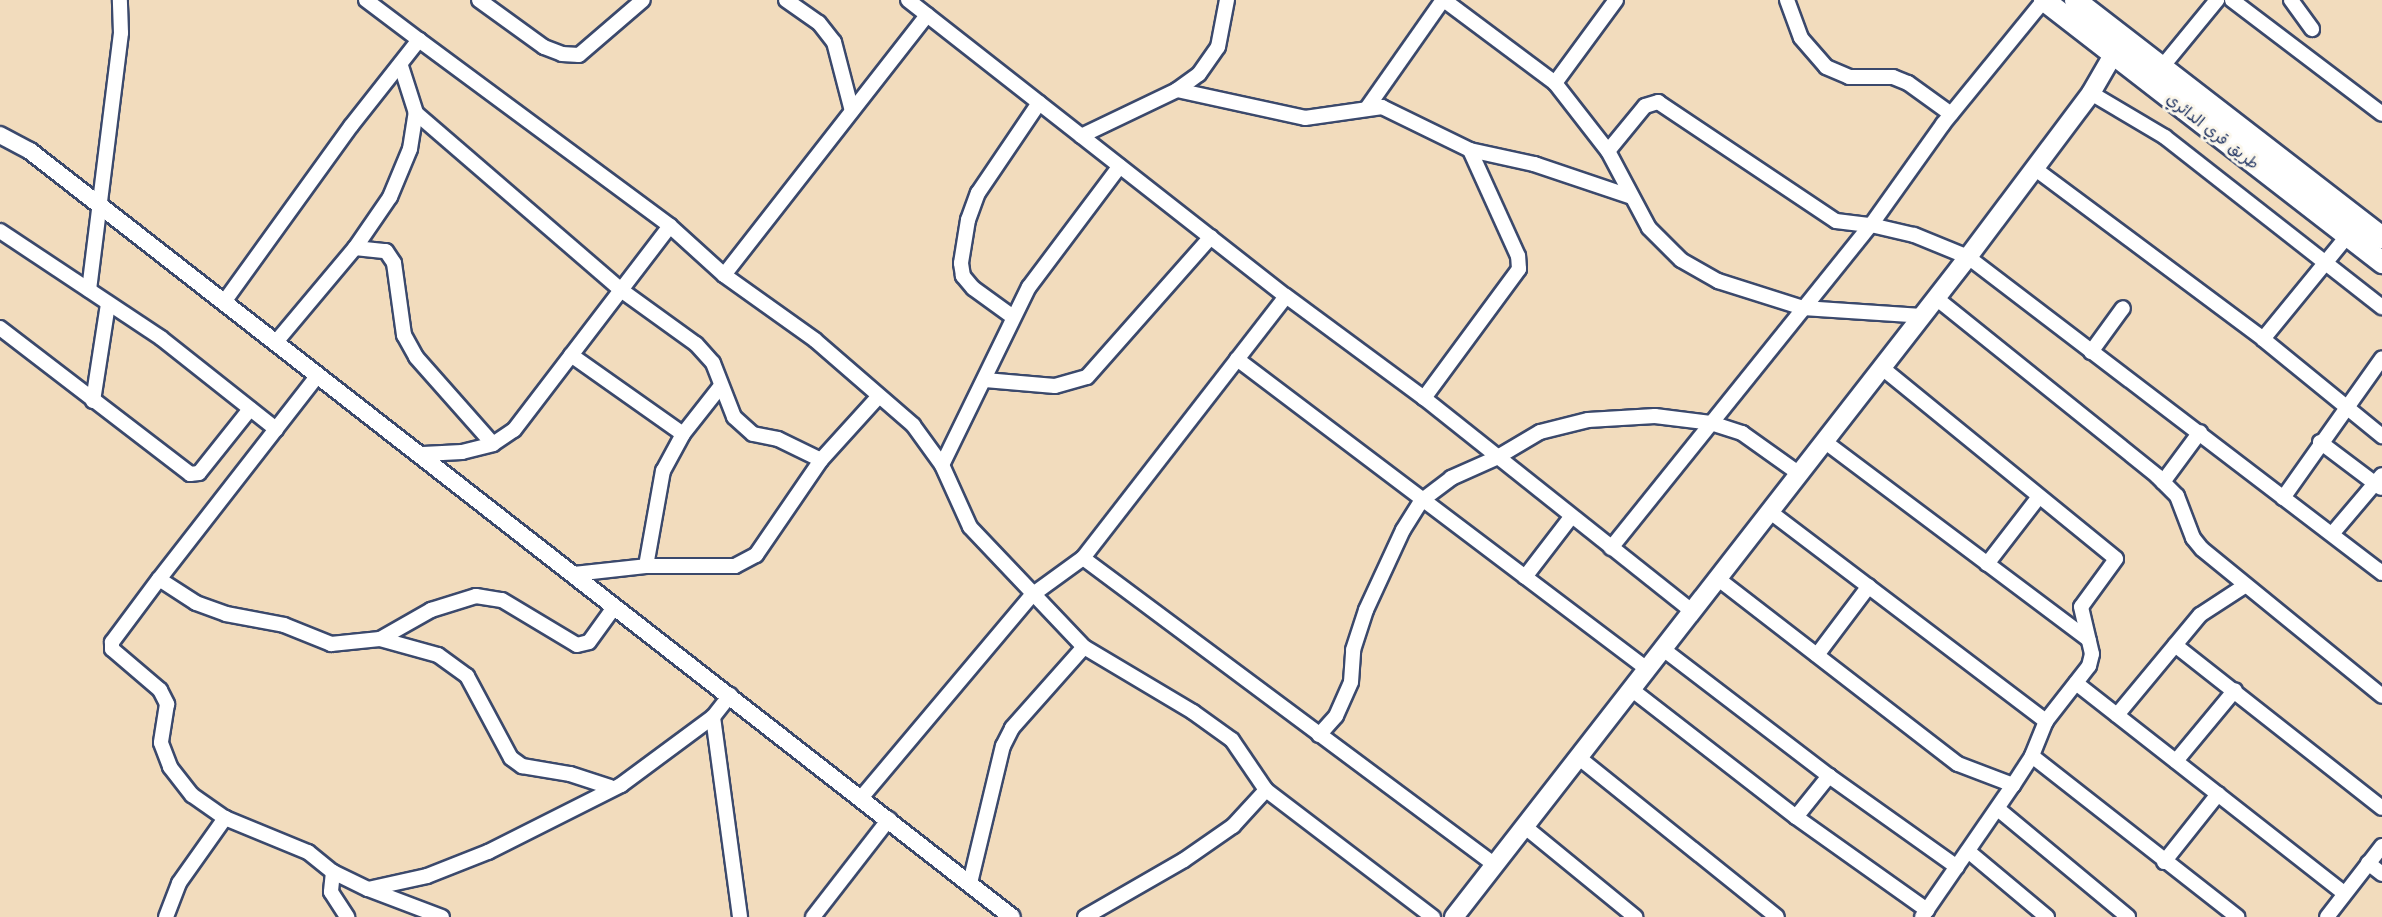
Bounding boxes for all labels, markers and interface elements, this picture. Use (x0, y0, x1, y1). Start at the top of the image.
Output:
street label: طريق قري الدائري (2163, 89, 2263, 173)

